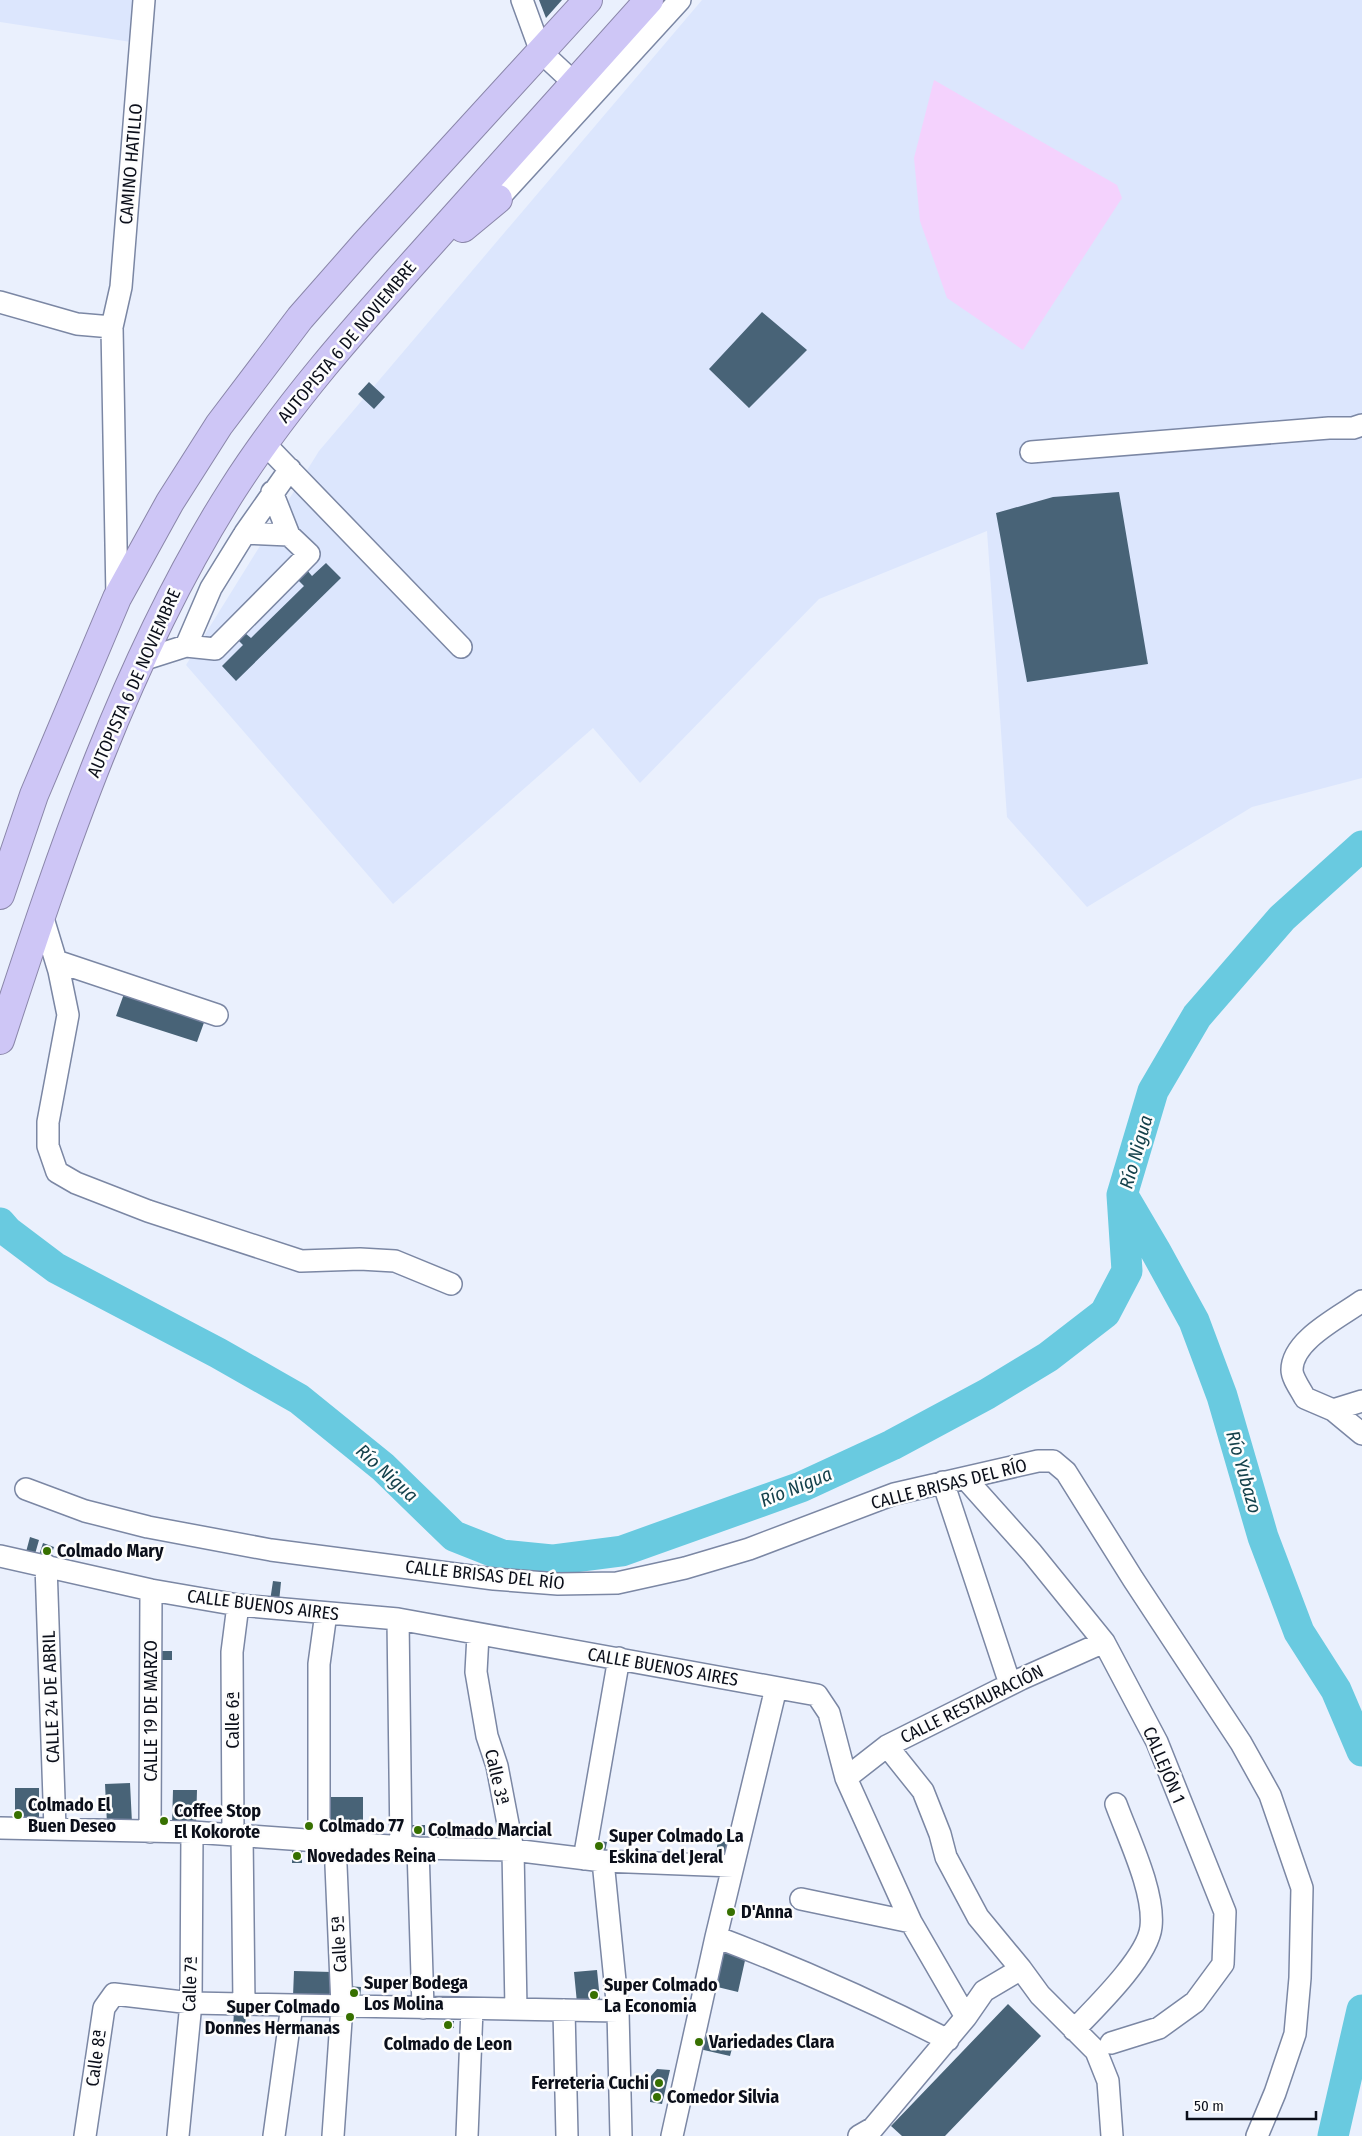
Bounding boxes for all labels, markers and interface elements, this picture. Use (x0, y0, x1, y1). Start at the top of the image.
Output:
street label: CAMINO HATILLO (115, 102, 147, 226)
street label: AUTOPISTA 6 DE NOVIEMBRE (273, 257, 421, 427)
street label: AUTOPISTA 6 DE NOVIEMBRE (82, 585, 186, 781)
water label: Río Nigua (1115, 1113, 1157, 1191)
water label: Río Yubazo (1221, 1428, 1267, 1516)
water label: Río Nigua (351, 1439, 423, 1507)
street label: CALLE BRISAS DEL RÍO (868, 1453, 1029, 1514)
water label: Río Nigua (757, 1462, 835, 1512)
place label: Colmado Mary (57, 1540, 164, 1562)
marker: Colmado Mary (41, 1545, 53, 1557)
street label: CALLE BRISAS DEL RÍO (404, 1555, 566, 1594)
street label: CALLE BUENOS AIRES (186, 1585, 340, 1625)
street label: CALLE 24 DE ABRIL (38, 1630, 64, 1764)
street label: CALLE 19 DE MARZO (140, 1640, 162, 1782)
street label: CALLE BUENOS AIRES (586, 1643, 740, 1691)
street label: CALLE RESTAURACIÓN (897, 1660, 1047, 1748)
street label: Calle 6ª (222, 1691, 244, 1749)
street label: CALLEJÓN 1 (1138, 1723, 1190, 1807)
street label: Calle 3ª (480, 1747, 514, 1807)
place label: Colmado El Buen Deseo (28, 1794, 117, 1837)
place label: Coffee Stop El Kokorote (174, 1800, 261, 1843)
marker: Colmado El Buen Deseo (12, 1809, 24, 1821)
marker: Coffee Stop El Kokorote (158, 1815, 170, 1827)
place label: Colmado 77 (319, 1815, 404, 1837)
place label: Colmado Marcial (428, 1819, 552, 1841)
marker: Colmado 77 (303, 1820, 315, 1832)
marker: Colmado Marcial (412, 1824, 424, 1836)
place label: Super Colmado La Eskina del Jeral (609, 1825, 744, 1868)
marker: Super Colmado La Eskina del Jeral (593, 1840, 605, 1852)
place label: Novedades Reina (307, 1845, 436, 1867)
marker: Novedades Reina (291, 1850, 303, 1862)
place label: D'Anna (741, 1901, 793, 1923)
marker: D'Anna (725, 1906, 737, 1918)
street label: Calle 5ª (327, 1915, 351, 1973)
street label: Calle 7ª (178, 1956, 202, 2012)
place label: Super Bodega Los Molina (364, 1972, 468, 2015)
place label: Super Colmado La Economia (604, 1974, 718, 2017)
marker: Super Bodega Los Molina (348, 1987, 360, 1999)
marker: Super Colmado La Economia (588, 1989, 600, 2001)
place label: Super Colmado Donnes Hermanas (205, 1996, 340, 2039)
marker: Super Colmado Donnes Hermanas (344, 2011, 356, 2023)
marker: Colmado de Leon (442, 2019, 454, 2031)
street label: Calle 8ª (81, 2028, 111, 2088)
place label: Variedades Clara (708, 2031, 834, 2053)
place label: Colmado de Leon (384, 2033, 512, 2055)
marker: Variedades Clara (693, 2036, 705, 2048)
place label: Ferreteria Cuchi (531, 2072, 649, 2094)
marker: Ferreteria Cuchi (653, 2077, 665, 2089)
place label: Comedor Silvia (667, 2086, 779, 2108)
scale bar (1187, 2088, 1316, 2120)
marker: Comedor Silvia (651, 2091, 663, 2103)
text: 50 m (1194, 2097, 1224, 2115)

